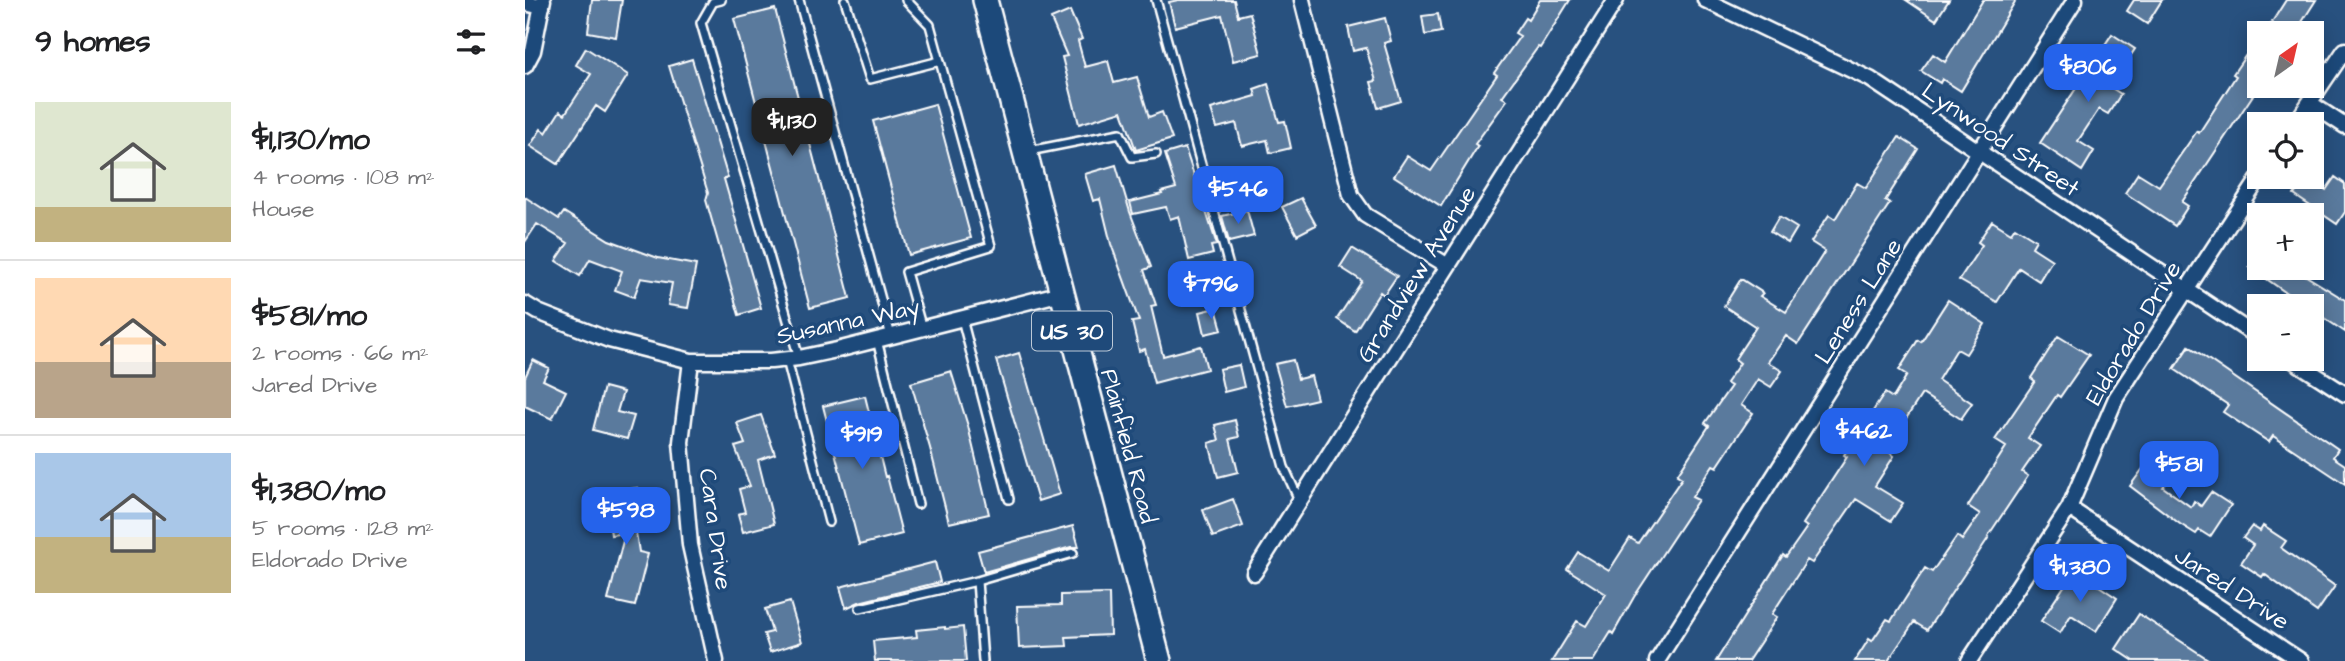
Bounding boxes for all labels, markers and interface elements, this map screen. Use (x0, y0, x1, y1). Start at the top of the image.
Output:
text: 9 homes (35, 21, 150, 63)
north arrow (2247, 21, 2324, 98)
map controls (2247, 21, 2324, 371)
icon: filters (452, 23, 490, 61)
pin: $806 (2047, 44, 2129, 104)
text: $806 (2060, 51, 2116, 83)
street label: Lynwood Street (1914, 74, 2087, 206)
pin: $1,130 (735, 99, 849, 158)
text: $1,130 (768, 105, 817, 137)
button: locate (2247, 112, 2324, 189)
text: $1,130/mo (252, 119, 370, 161)
icon: home (91, 130, 175, 214)
text: 4 rooms · 108 m² (252, 161, 435, 193)
pin: $546 (1197, 166, 1279, 226)
text: $546 (1208, 173, 1268, 205)
street label: Grandview Avenue (1349, 180, 1485, 369)
text: House (252, 193, 315, 225)
button: + (2247, 203, 2324, 280)
street label: Leness Lane (1807, 232, 1911, 371)
street label: Eldorado Drive (2077, 255, 2190, 412)
pin: $796 (1170, 262, 1252, 321)
text: $796 (1184, 268, 1238, 300)
street label: Susanna Way (773, 290, 923, 355)
button: − (2247, 294, 2324, 371)
text: $581/mo (252, 295, 367, 337)
icon: home (91, 306, 175, 390)
road number: US 30 (1032, 312, 1112, 350)
text: 2 rooms · 66 m² (252, 337, 429, 369)
street label: Plainfield Road (1091, 365, 1165, 527)
text: Jared Drive (252, 369, 377, 401)
pin: $462 (1823, 408, 1905, 468)
pin: $919 (821, 412, 903, 471)
text: $462 (1836, 415, 1892, 447)
text: $919 (841, 418, 883, 450)
pin: $581 (2138, 442, 2220, 501)
text: $581 (2156, 448, 2202, 480)
street label: Cara Drive (690, 466, 740, 592)
text: $1,380/mo (252, 470, 385, 512)
icon: home (91, 481, 175, 565)
pin: $598 (585, 488, 667, 547)
text: $598 (597, 494, 655, 526)
text: 5 rooms · 128 m² (252, 512, 434, 544)
street label: Jared Drive (2167, 539, 2296, 639)
text: Eldorado Drive (252, 544, 408, 576)
pin: $1,380 (2023, 544, 2137, 604)
text: $1,380 (2050, 551, 2110, 583)

